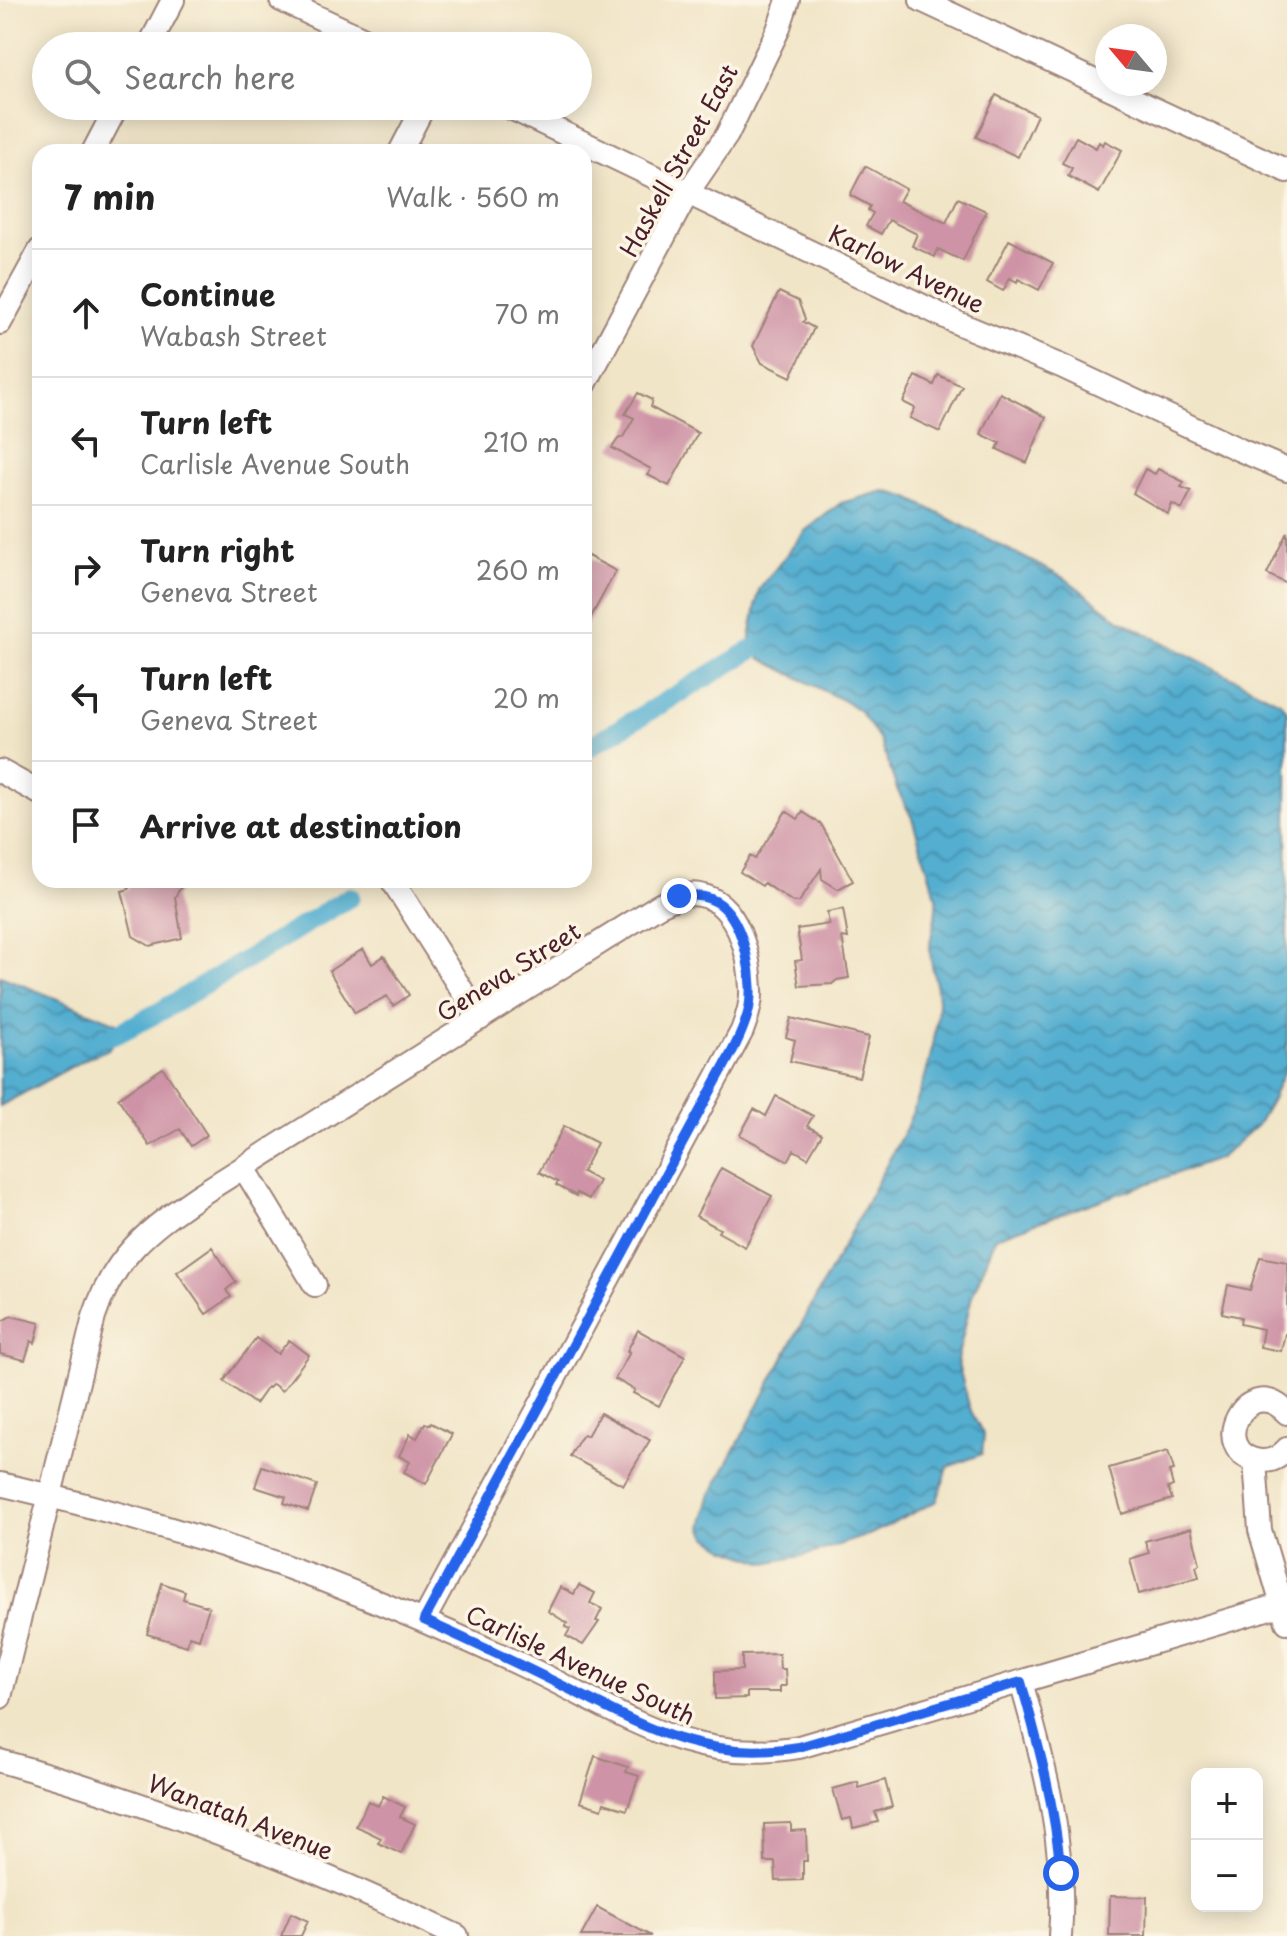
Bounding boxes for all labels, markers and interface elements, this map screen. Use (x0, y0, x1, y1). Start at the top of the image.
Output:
north arrow (1095, 24, 1167, 96)
search box (32, 32, 592, 120)
icon: search (60, 54, 104, 98)
text: Search here (124, 54, 296, 99)
street label: Haskell Street East (610, 57, 746, 263)
text: 7 min (64, 170, 155, 222)
text: Walk · 560 m (386, 177, 560, 216)
street label: Karlow Avenue (823, 215, 991, 321)
text: Continue (140, 271, 275, 316)
icon: ahead (64, 291, 108, 335)
text: 70 m (495, 294, 560, 333)
text: Wabash Street (140, 316, 327, 355)
text: Turn left (140, 399, 272, 444)
icon: left (64, 419, 108, 463)
text: 210 m (483, 422, 560, 461)
text: Carlisle Avenue South (140, 444, 410, 483)
text: Turn right (140, 527, 295, 572)
icon: right (64, 547, 108, 591)
text: 260 m (476, 550, 560, 589)
text: Geneva Street (140, 572, 318, 611)
text: Turn left (140, 655, 272, 700)
icon: left (64, 675, 108, 719)
text: 20 m (493, 678, 560, 717)
text: Geneva Street (140, 700, 318, 739)
icon: arrive (64, 803, 108, 847)
text: Arrive at destination (140, 803, 462, 848)
route end (661, 878, 697, 914)
street label: Geneva Street (429, 912, 587, 1030)
street label: Carlisle Avenue South (460, 1595, 702, 1733)
street label: Wanatah Avenue (143, 1764, 339, 1868)
map controls (1191, 1768, 1263, 1912)
button: + (1191, 1768, 1263, 1840)
button: − (1191, 1840, 1263, 1912)
route start (1043, 1855, 1079, 1891)

